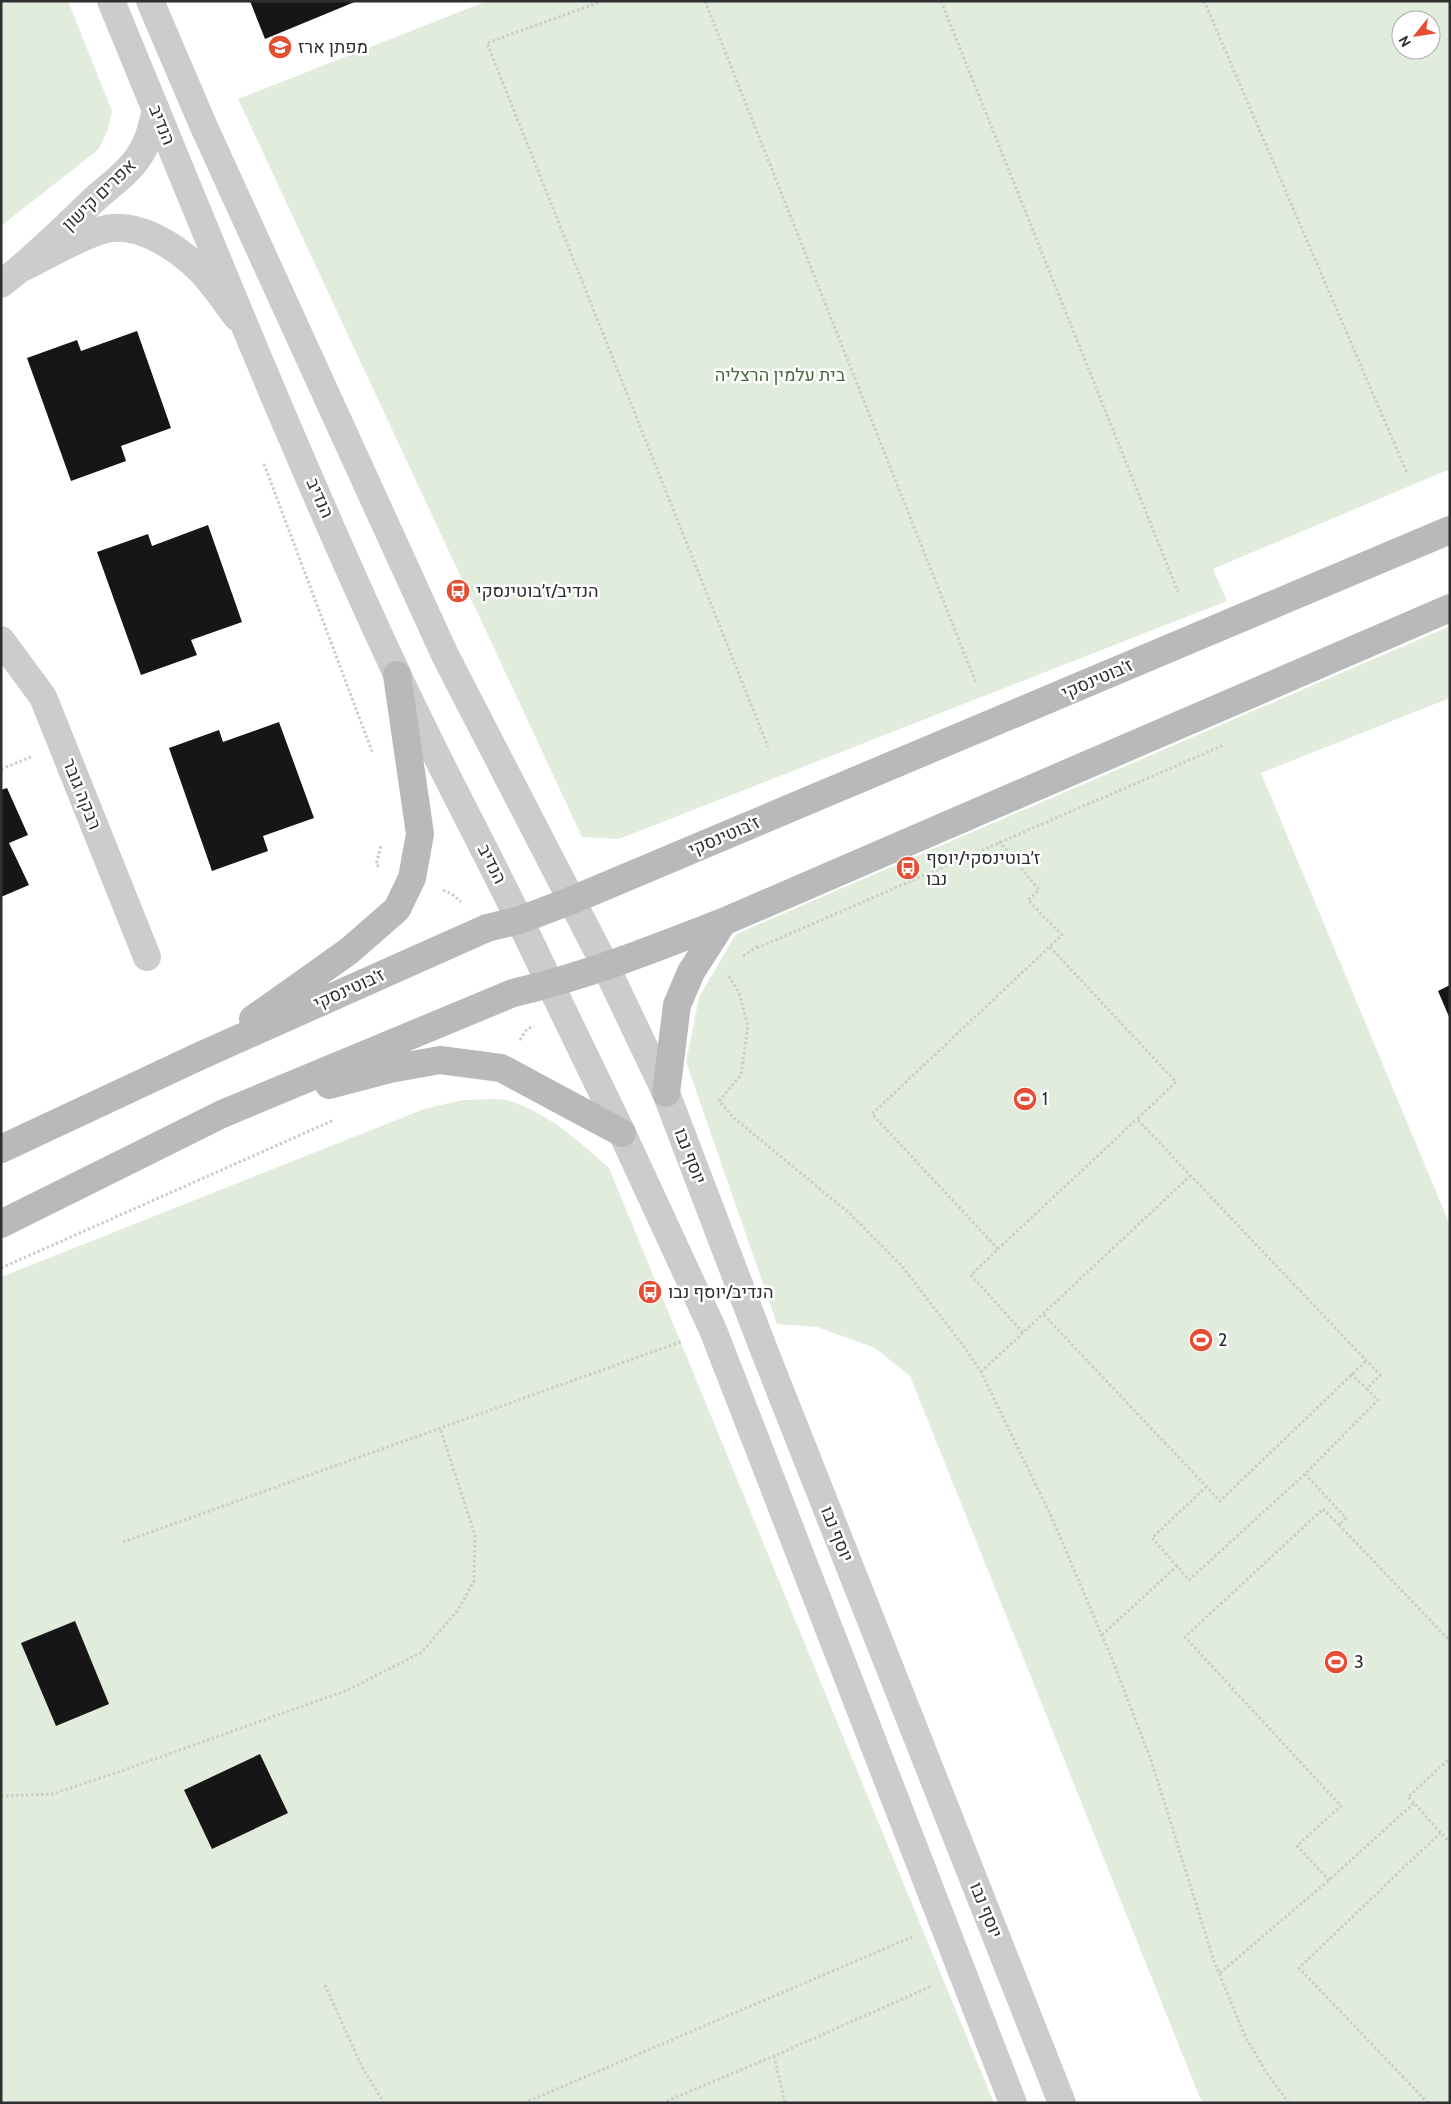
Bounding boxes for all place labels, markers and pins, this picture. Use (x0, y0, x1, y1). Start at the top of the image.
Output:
school or university icon: מפתן ארז (267, 34, 293, 60)
place label: מפתן ארז (298, 36, 368, 58)
bus stop icon: הנדיב/ז׳בוטינסקי (445, 578, 471, 604)
place label: הנדיב/ז׳בוטינסקי (476, 580, 599, 602)
place label: ז׳בוטינסקי/יוסף נבו (926, 847, 1040, 890)
bus stop icon: ז׳בוטינסקי/יוסף נבו (895, 855, 921, 881)
sports icon: 1 (1012, 1086, 1038, 1112)
place label: 1 (1042, 1088, 1048, 1110)
bus stop icon: הנדיב/יוסף נבו (637, 1279, 663, 1305)
place label: הנדיב/יוסף נבו (668, 1281, 773, 1303)
sports icon: 2 (1188, 1327, 1214, 1353)
place label: 2 (1218, 1329, 1227, 1351)
sports icon: 3 (1323, 1649, 1349, 1675)
place label: 3 (1354, 1651, 1364, 1673)

